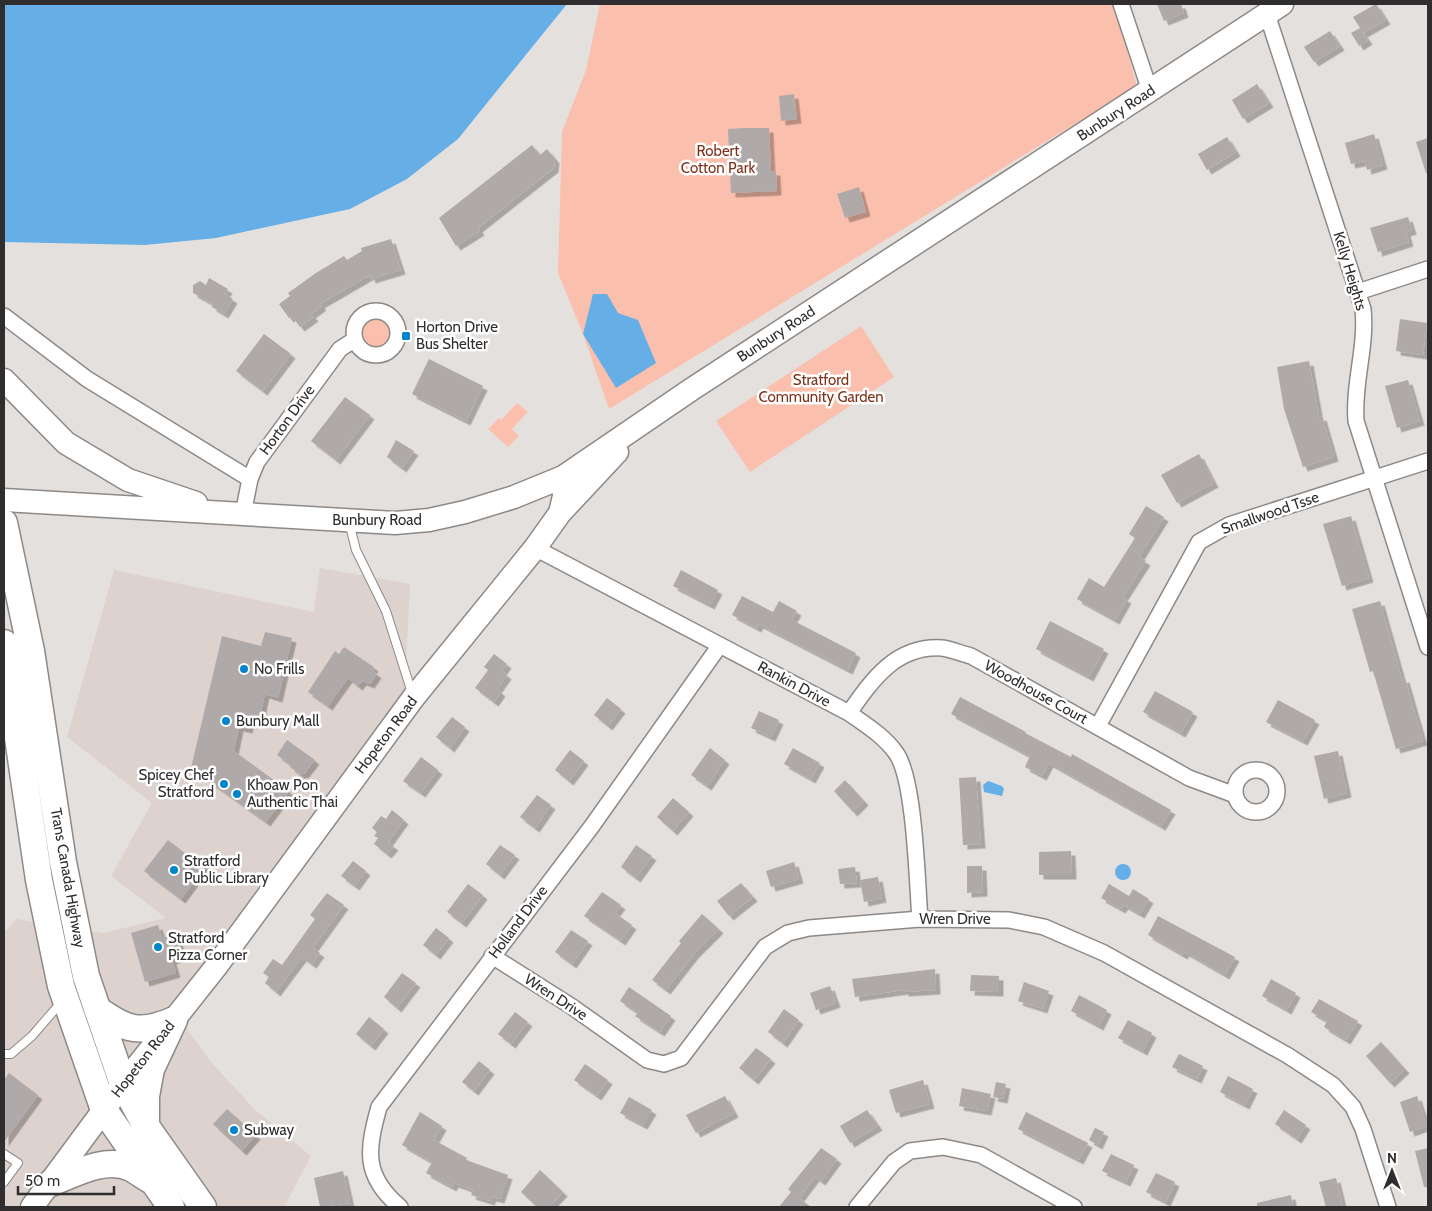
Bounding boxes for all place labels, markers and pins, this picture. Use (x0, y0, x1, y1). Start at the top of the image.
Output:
place label: Horton Drive Bus Shelter (416, 318, 498, 353)
marker: Horton Drive Bus Shelter (400, 330, 412, 342)
place label: No Frills (254, 660, 304, 678)
marker: No Frills (238, 663, 250, 675)
place label: Bunbury Mall (236, 712, 320, 730)
marker: Bunbury Mall (220, 715, 232, 727)
place label: Spicey Chef Stratford (139, 766, 214, 801)
place label: Khoaw Pon Authentic Thai (247, 776, 338, 811)
marker: Spicey Chef Stratford (218, 778, 230, 790)
marker: Khoaw Pon Authentic Thai (231, 788, 243, 800)
place label: Stratford Public Library (184, 852, 269, 887)
marker: Stratford Public Library (168, 864, 180, 876)
place label: Stratford Pizza Corner (168, 929, 247, 964)
marker: Stratford Pizza Corner (152, 941, 164, 953)
place label: Subway (244, 1121, 294, 1139)
marker: Subway (228, 1124, 240, 1136)

